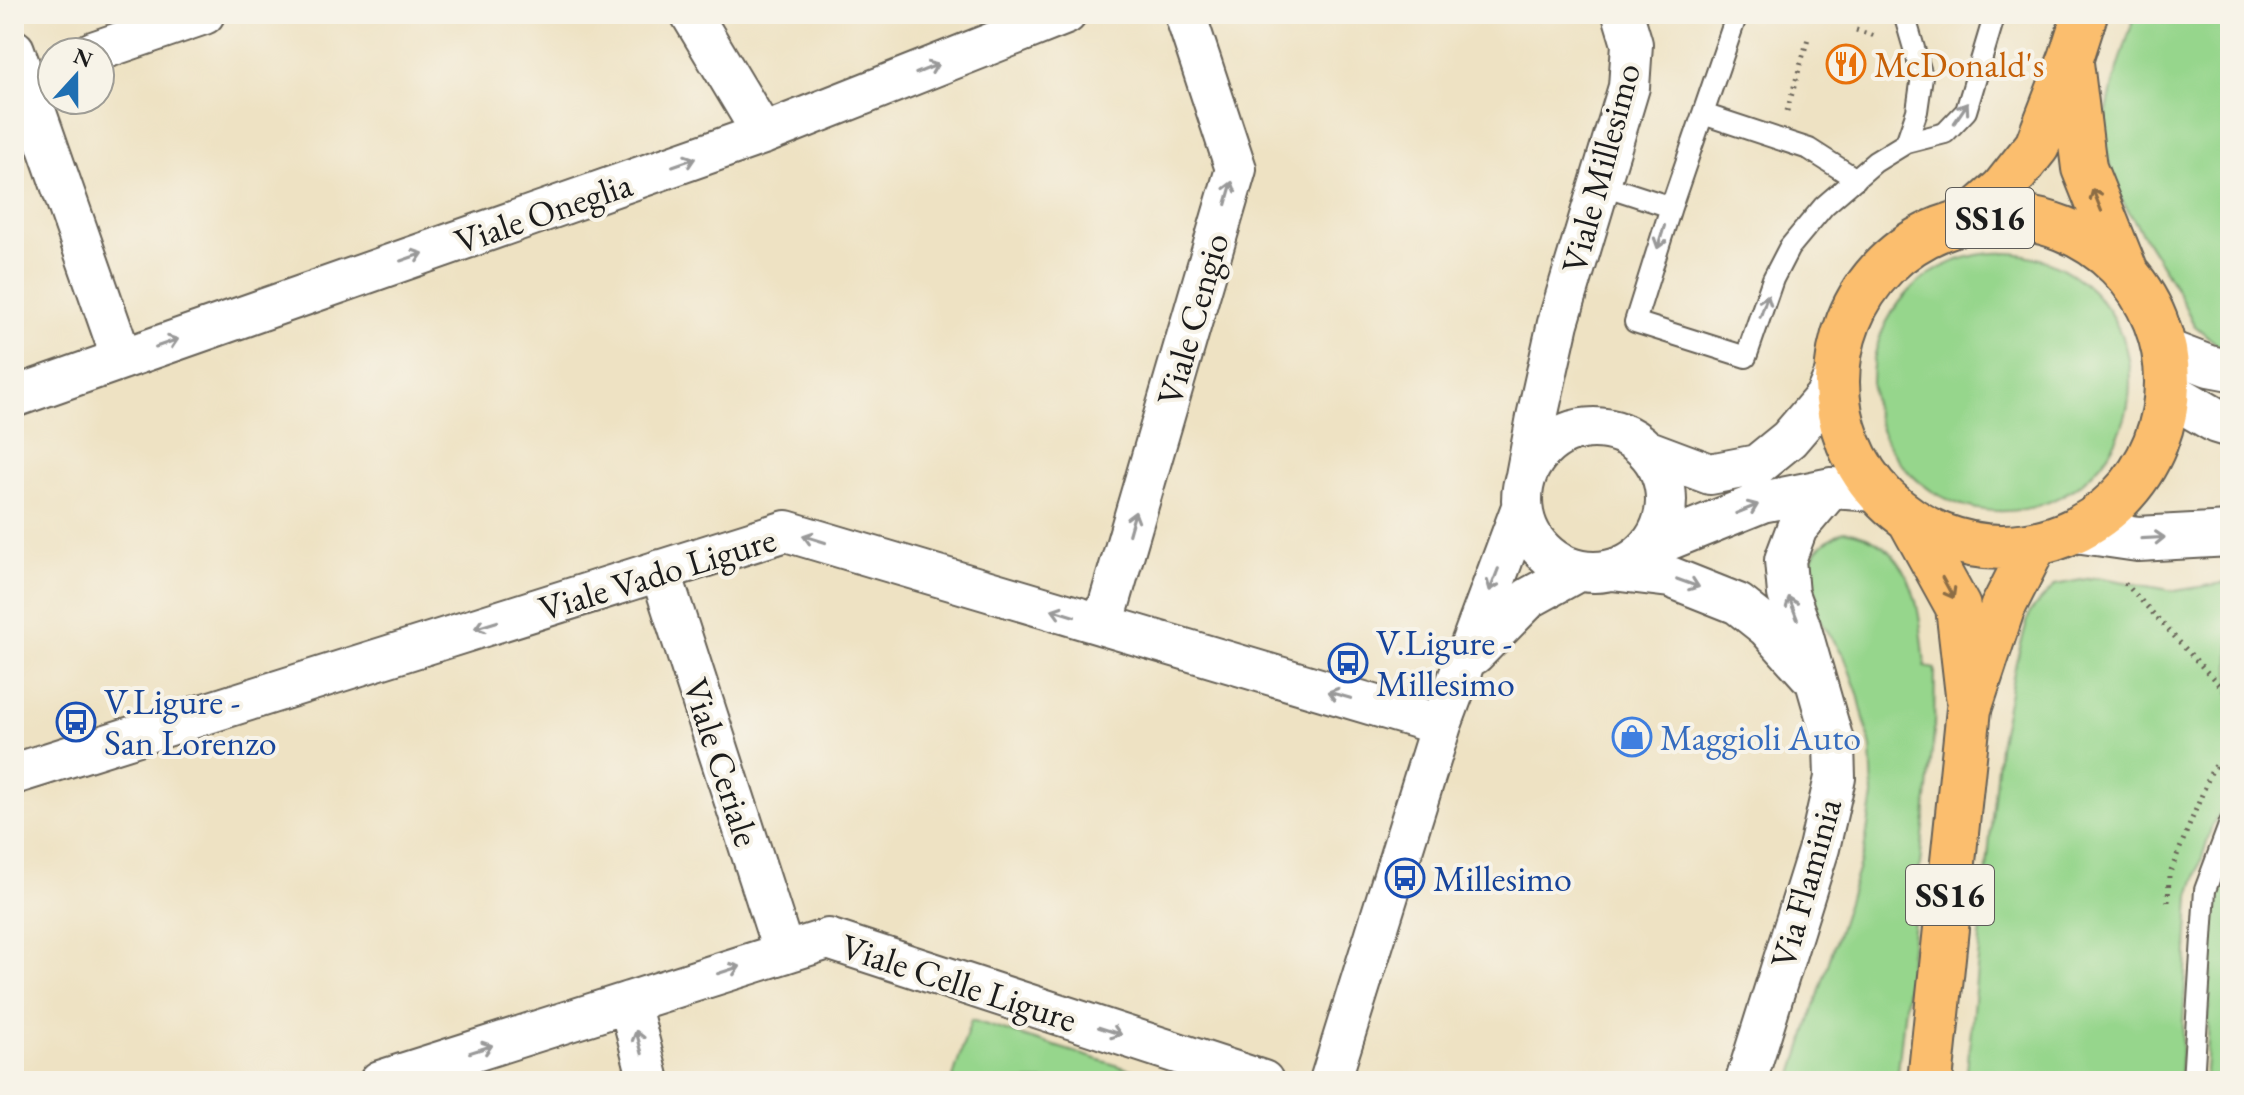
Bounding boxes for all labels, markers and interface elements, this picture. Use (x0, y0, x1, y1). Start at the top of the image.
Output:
north arrow (36, 36, 116, 116)
text: N (69, 41, 97, 75)
place label: McDonald's (1874, 41, 2044, 88)
restaurant icon: McDonald's (1825, 43, 1867, 85)
street label: Viale Millesimo (1550, 58, 1651, 278)
one-way arrow (914, 61, 939, 75)
one-way arrow (1952, 102, 1969, 125)
one-way arrow (671, 154, 696, 168)
street label: Viale Oneglia (448, 160, 639, 265)
one-way arrow (1222, 180, 1237, 206)
road number: SS16 (1946, 188, 2034, 248)
one-way arrow (2089, 188, 2103, 213)
one-way arrow (1653, 224, 1668, 249)
street label: Viale Cengio (1145, 227, 1240, 411)
one-way arrow (400, 249, 425, 264)
one-way arrow (1758, 294, 1773, 319)
one-way arrow (154, 335, 179, 350)
one-way arrow (1734, 500, 1759, 515)
one-way arrow (1125, 510, 1140, 536)
street label: Viale Vado Ligure (533, 515, 781, 632)
one-way arrow (2139, 530, 2166, 545)
one-way arrow (801, 531, 827, 546)
one-way arrow (1486, 567, 1500, 592)
one-way arrow (1940, 576, 1956, 599)
one-way arrow (1675, 577, 1700, 592)
one-way arrow (1785, 596, 1799, 621)
one-way arrow (1051, 605, 1076, 619)
one-way arrow (473, 618, 499, 633)
place label: V.Ligure - Millesimo (1376, 619, 1515, 707)
bus stop icon: V.Ligure - Millesimo (1327, 642, 1369, 684)
street label: Viale Ceriale (672, 672, 771, 852)
place label: V.Ligure - San Lorenzo (104, 678, 277, 766)
one-way arrow (1327, 687, 1353, 702)
bus stop icon: V.Ligure - San Lorenzo (55, 701, 97, 743)
place label: Maggioli Auto (1660, 714, 1861, 761)
shop icon: Maggioli Auto (1611, 716, 1653, 758)
street label: Via Flaminia (1759, 792, 1852, 973)
place label: Millesimo (1433, 855, 1572, 902)
bus stop icon: Millesimo (1384, 857, 1426, 899)
road number: SS16 (1906, 865, 1994, 925)
street label: Viale Celle Ligure (835, 922, 1083, 1043)
one-way arrow (717, 962, 742, 977)
one-way arrow (1097, 1024, 1122, 1039)
one-way arrow (631, 1029, 646, 1055)
one-way arrow (468, 1041, 494, 1056)

